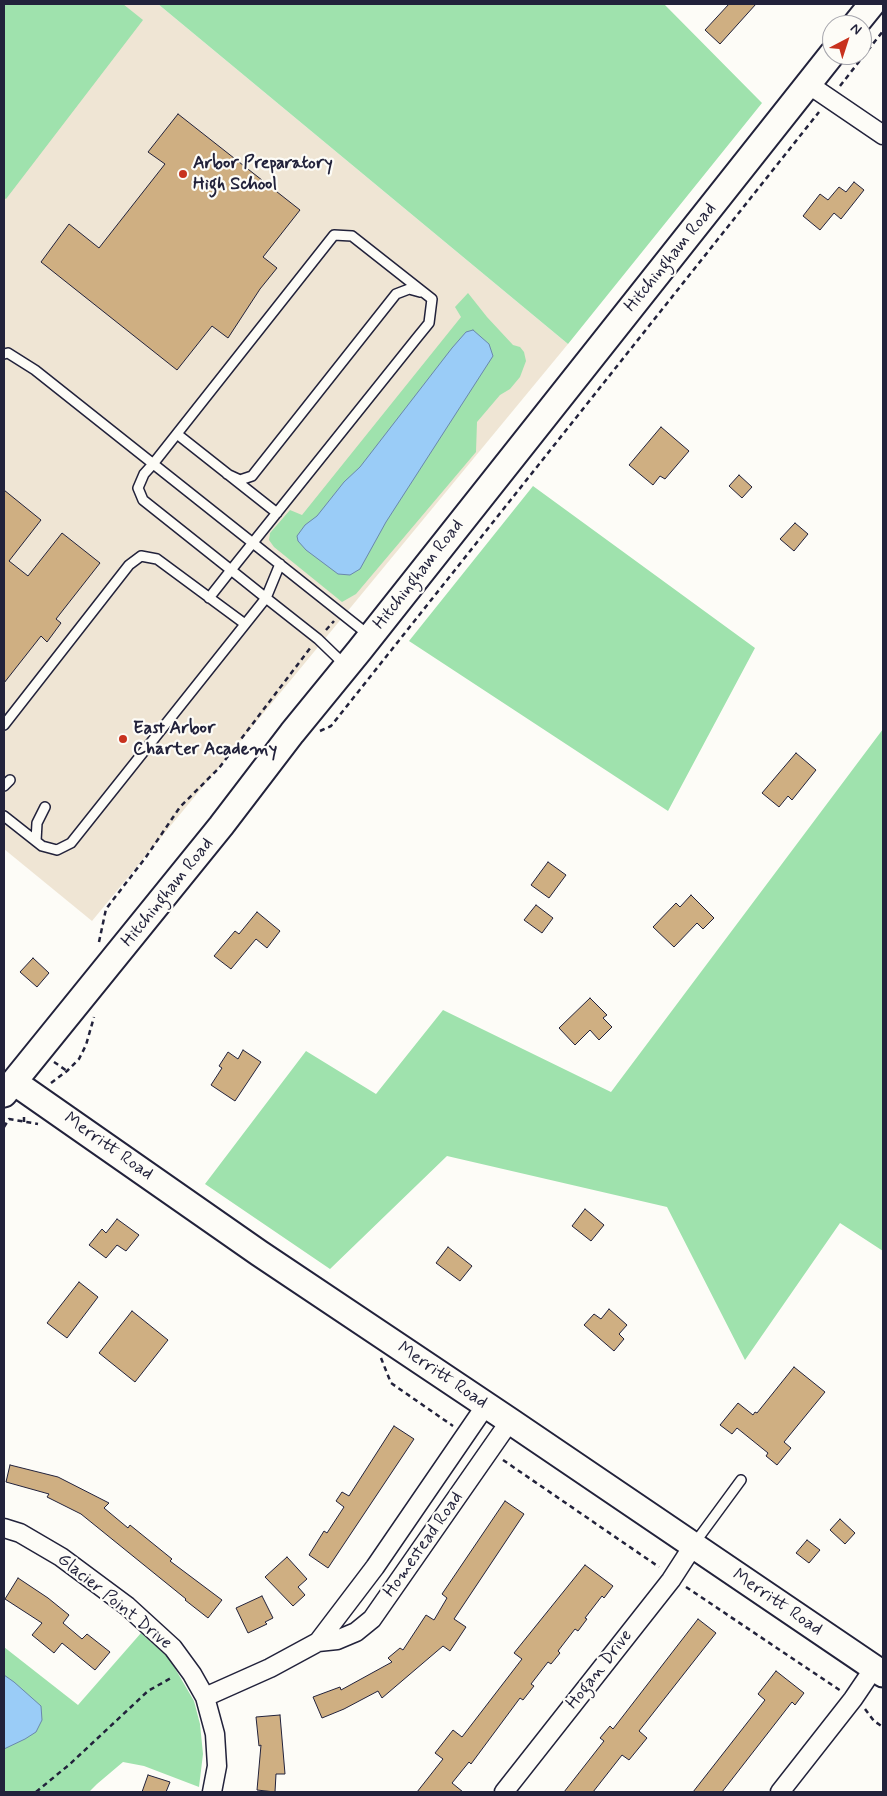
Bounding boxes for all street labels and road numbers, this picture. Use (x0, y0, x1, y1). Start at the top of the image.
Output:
street label: Hitchingham Road (620, 199, 722, 317)
street label: Hitchingham Road (369, 516, 469, 634)
street label: Hitchingham Road (117, 834, 219, 952)
street label: Merritt Road (59, 1108, 157, 1186)
street label: Merritt Road (393, 1338, 491, 1414)
street label: Homestead Road (380, 1488, 468, 1602)
street label: Glacier Point Drive (52, 1549, 176, 1655)
street label: Merritt Road (728, 1565, 826, 1641)
street label: Hogan Drive (562, 1626, 638, 1714)

